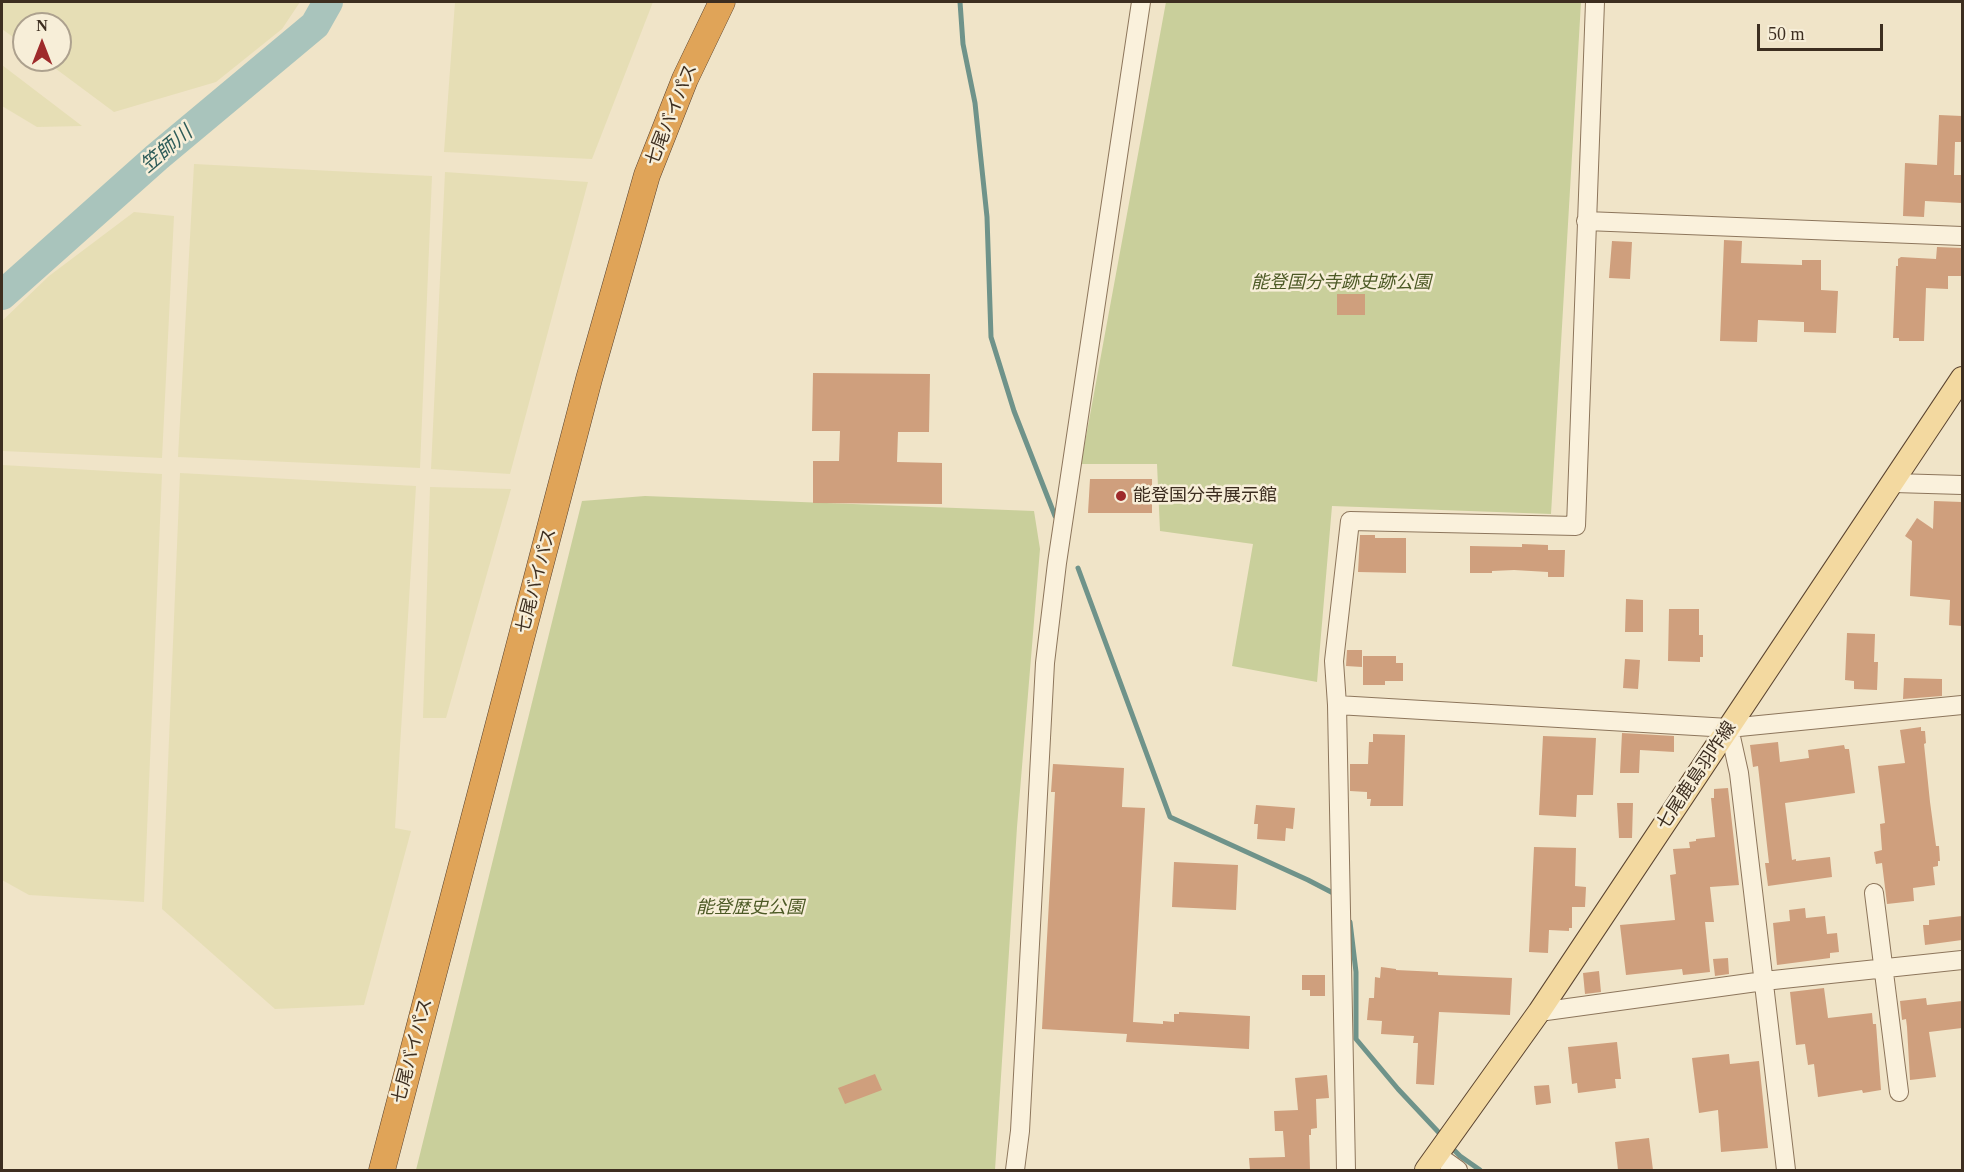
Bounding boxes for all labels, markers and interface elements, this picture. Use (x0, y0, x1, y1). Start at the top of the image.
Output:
north arrow (12, 12, 72, 72)
scale bar (1760, 12, 1886, 50)
text: N (36, 17, 48, 34)
text: 50 m (1768, 24, 1805, 44)
street label: 七尾バイパス (642, 61, 702, 169)
water label: 笠師川 (136, 122, 198, 178)
park label: 能登国分寺跡史跡公園 (1251, 272, 1431, 294)
place label: 能登国分寺展示館 (1133, 485, 1277, 507)
marker: 能登国分寺展示館 (1114, 489, 1128, 503)
street label: 七尾バイパス (513, 526, 561, 636)
street label: 七尾鹿島羽咋線 (1653, 718, 1741, 834)
park label: 能登歴史公園 (696, 897, 804, 919)
street label: 七尾バイパス (389, 996, 437, 1106)

